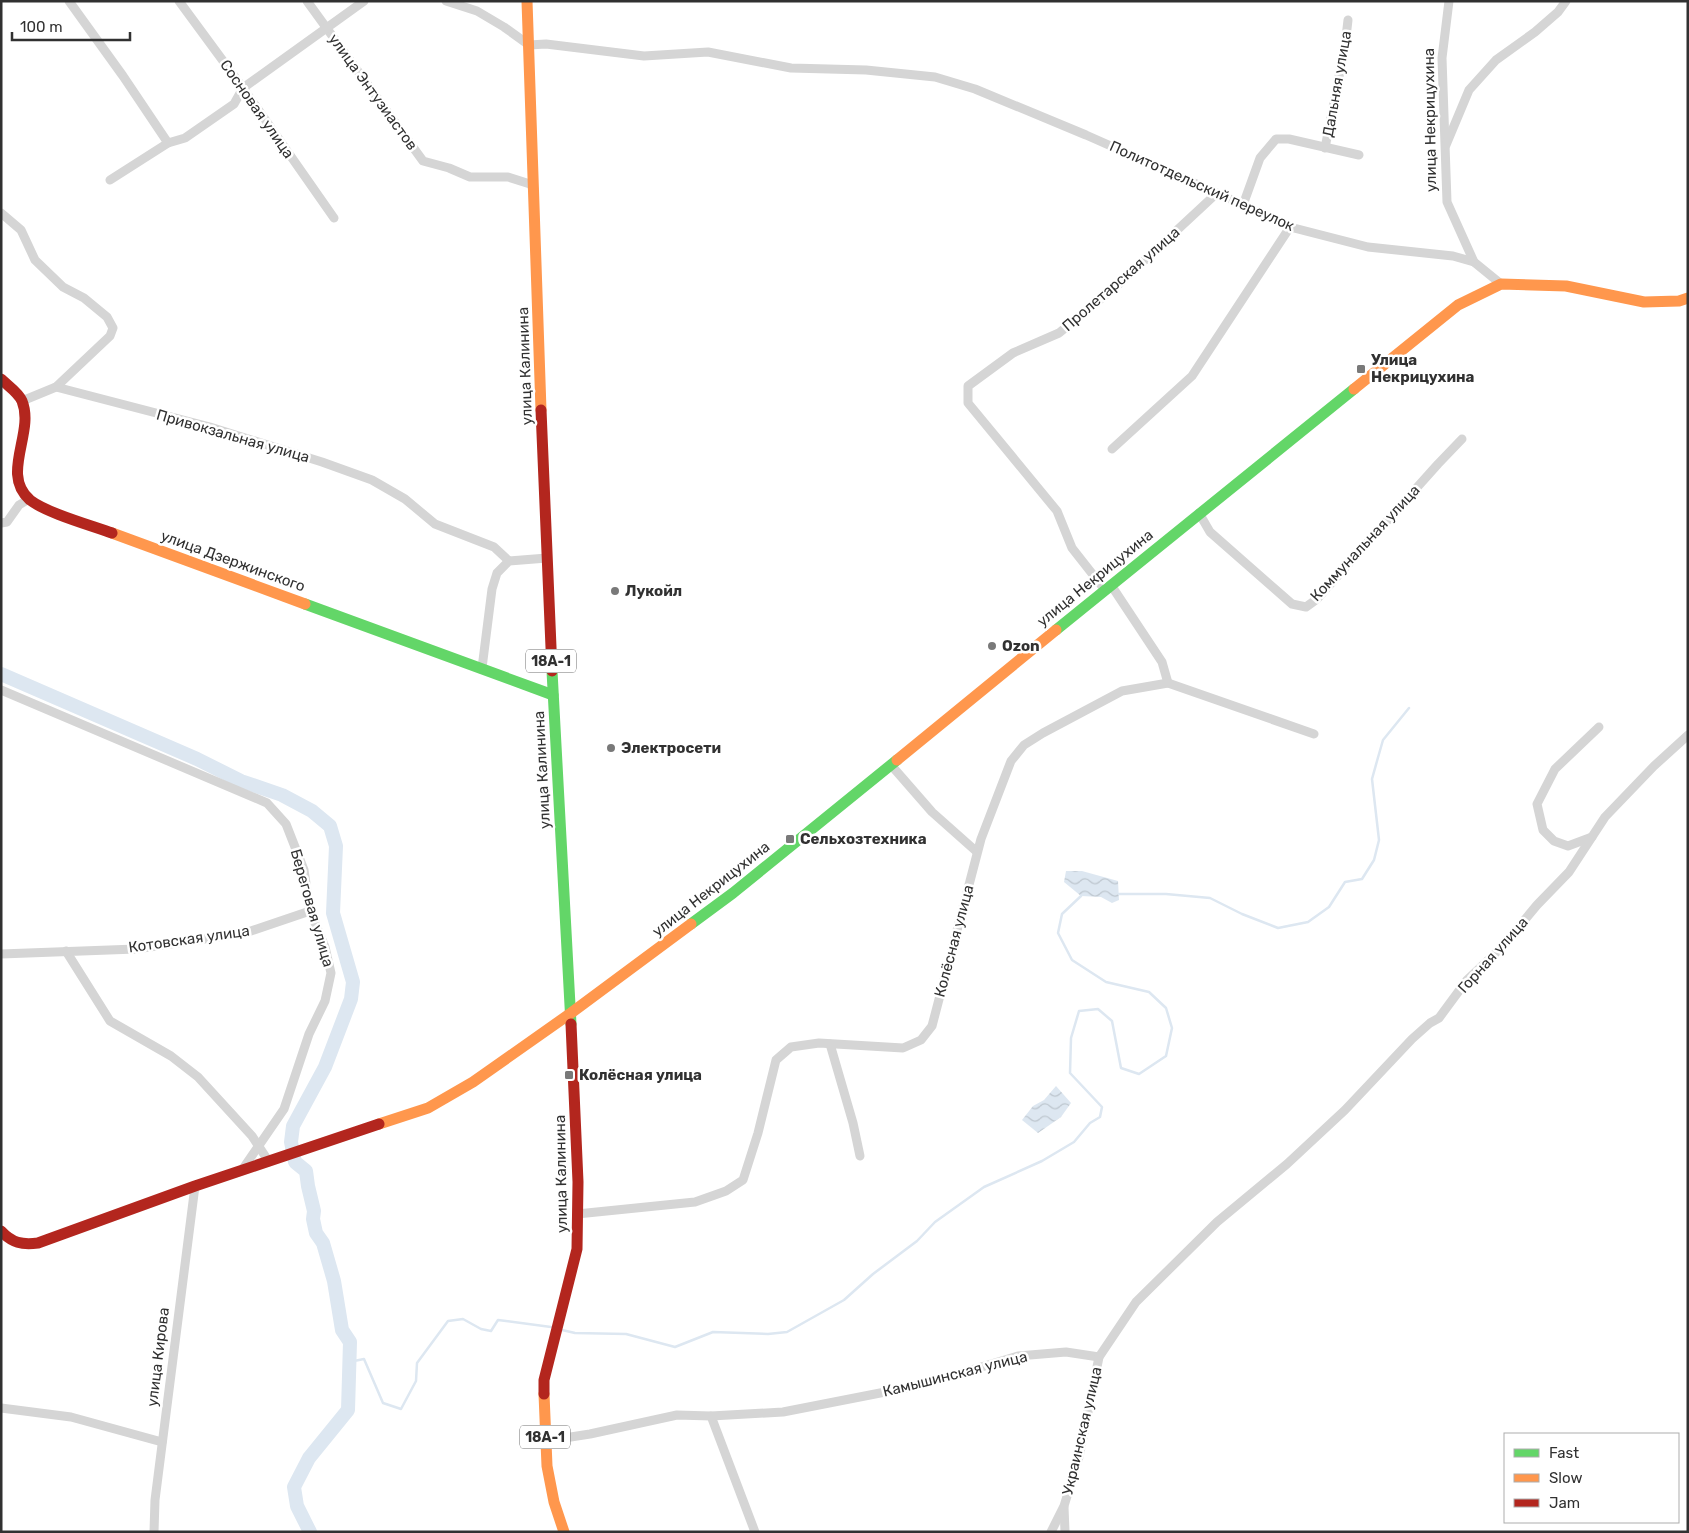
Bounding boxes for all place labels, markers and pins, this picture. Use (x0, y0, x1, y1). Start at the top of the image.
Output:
place label: Улица Некрицухина (1371, 351, 1475, 386)
marker: Улица Некрицухина (1355, 363, 1367, 375)
place label: Лукойл (625, 582, 682, 600)
marker: Лукойл (609, 585, 621, 597)
place label: Ozon (1002, 637, 1040, 655)
marker: Ozon (986, 640, 998, 652)
place label: Электросети (621, 739, 721, 757)
marker: Электросети (605, 742, 617, 754)
place label: Сельхозтехника (800, 830, 927, 848)
marker: Сельхозтехника (784, 833, 796, 845)
place label: Колёсная улица (579, 1066, 702, 1084)
marker: Колёсная улица (563, 1069, 575, 1081)

